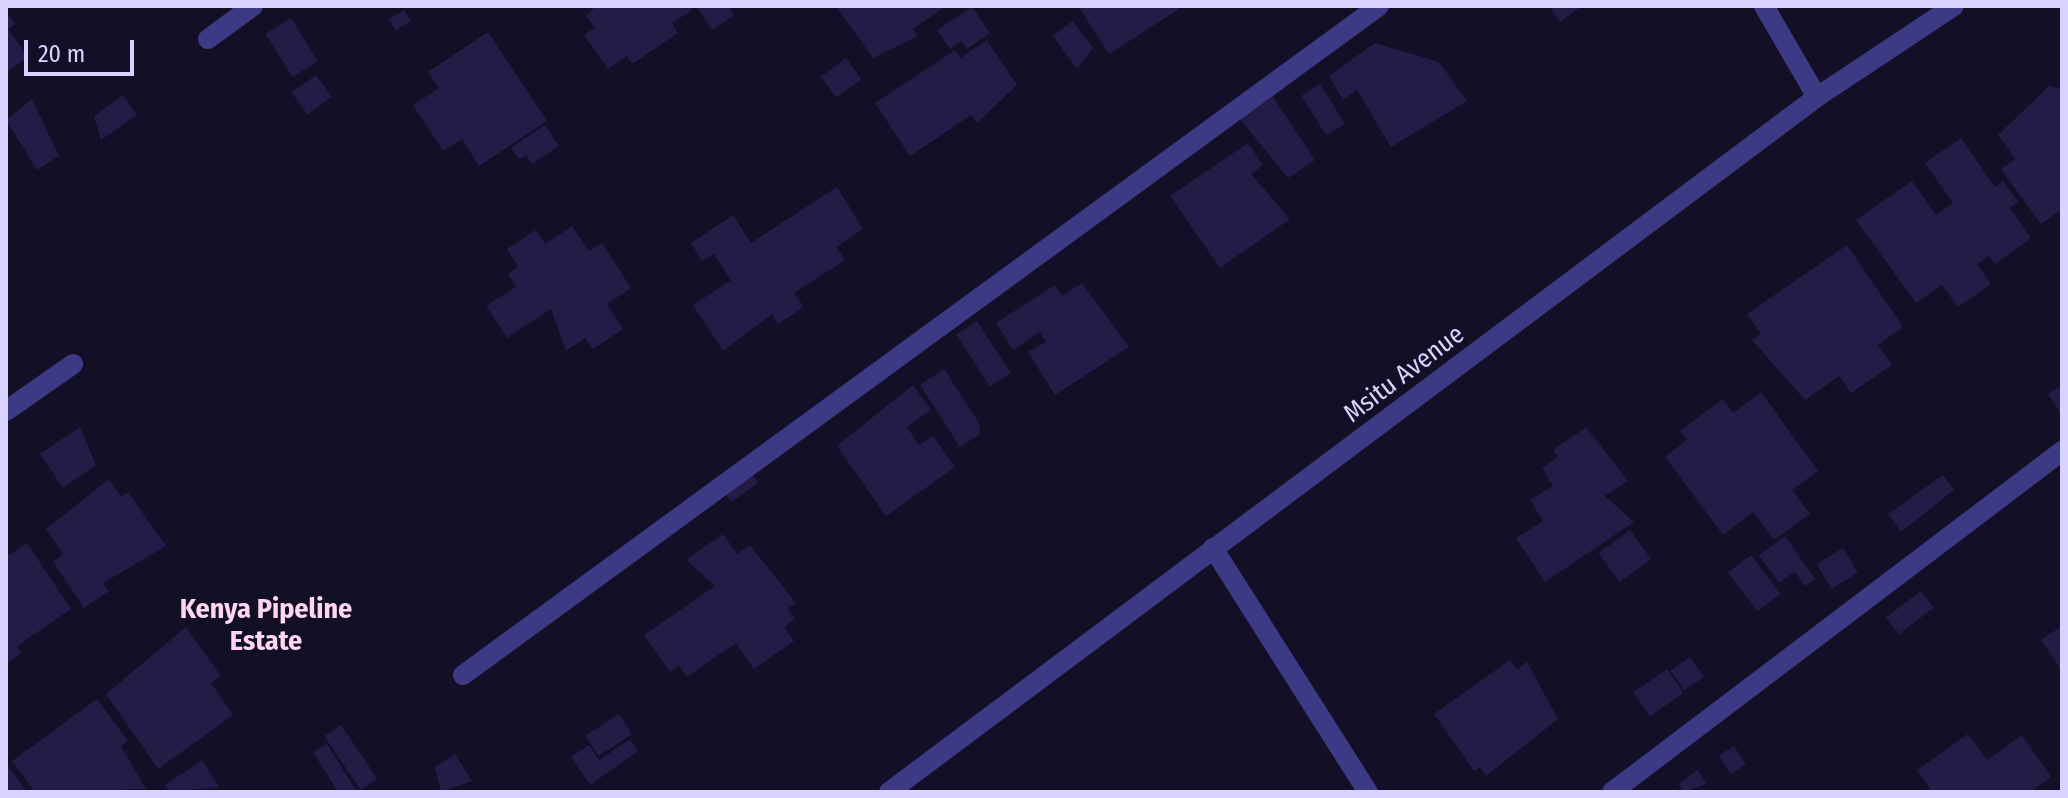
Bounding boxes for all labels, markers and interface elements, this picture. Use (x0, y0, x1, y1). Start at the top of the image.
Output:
scale bar (28, 24, 138, 74)
text: 20 m (38, 40, 85, 68)
street label: Msitu Avenue (1338, 319, 1470, 429)
district label: Kenya Pipeline Estate (180, 592, 352, 658)

